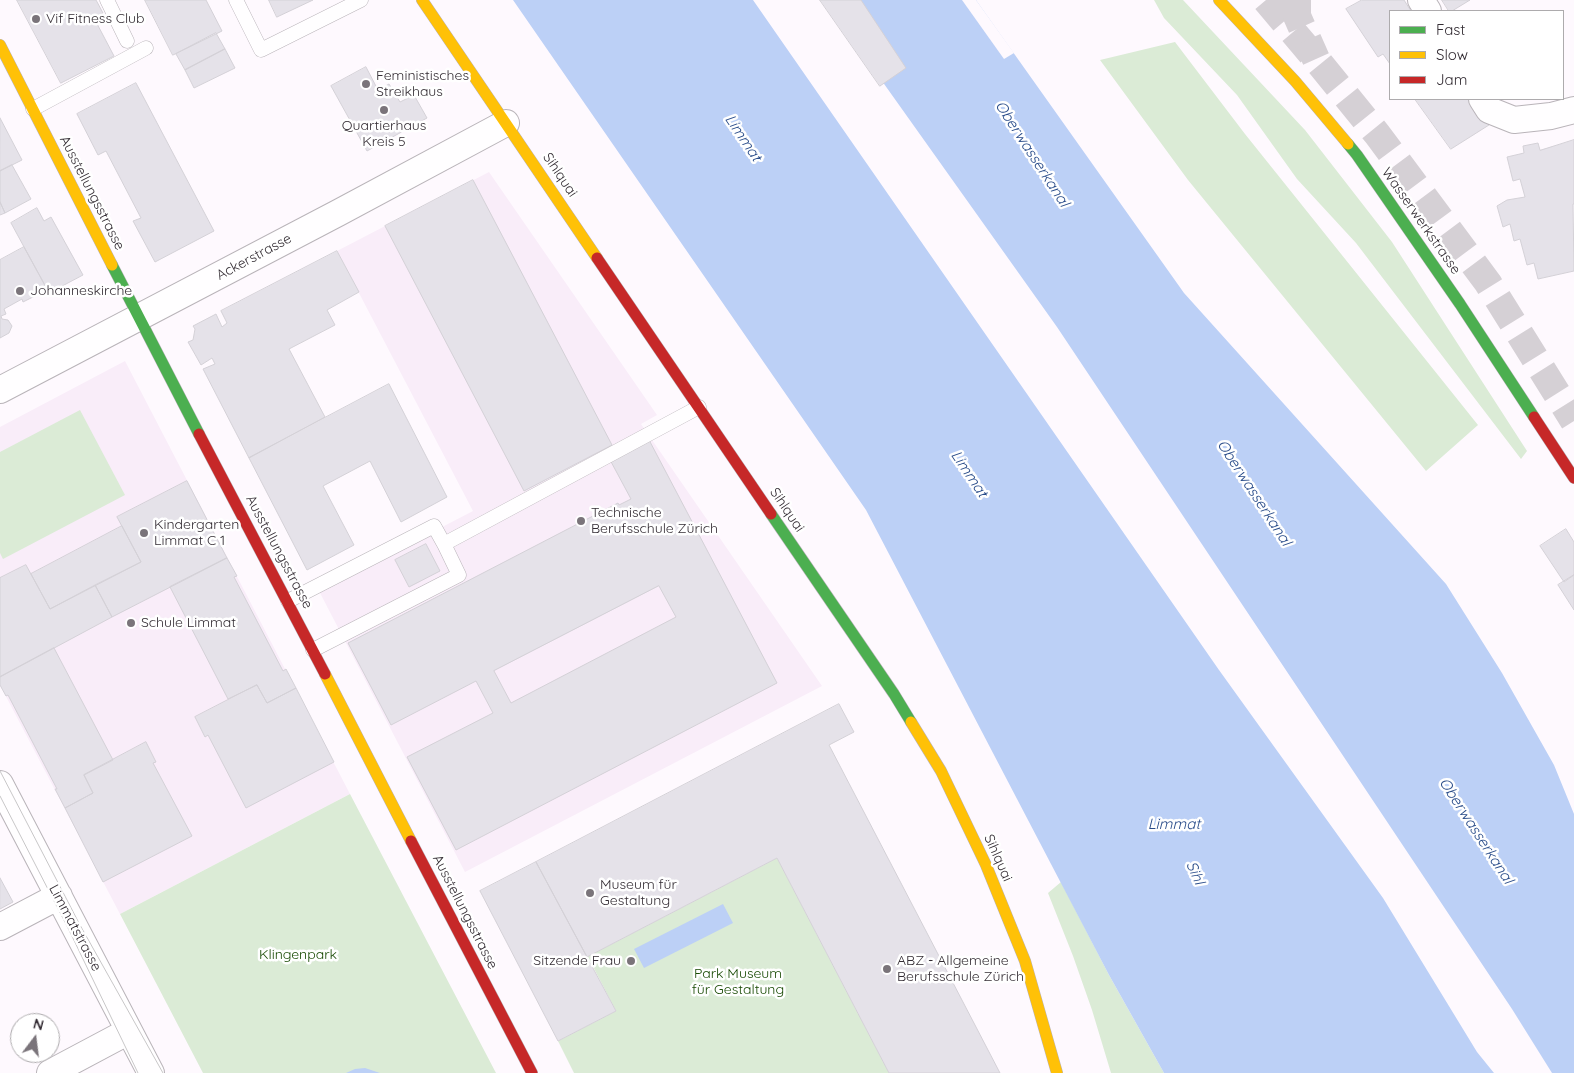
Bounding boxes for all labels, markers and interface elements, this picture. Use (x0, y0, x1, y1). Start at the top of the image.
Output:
legend (1389, 10, 1564, 100)
place label: Vif Fitness Club (46, 11, 145, 27)
marker: Vif Fitness Club (30, 13, 42, 25)
text: Fast (1436, 20, 1465, 39)
text: Slow (1436, 45, 1468, 64)
place label: Feministisches Streikhaus (376, 68, 469, 100)
text: Jam (1436, 70, 1467, 89)
marker: Feministisches Streikhaus (360, 78, 372, 90)
water label: Oberwasserkanal (991, 98, 1073, 210)
marker: Quartierhaus Kreis 5 (378, 104, 390, 116)
water label: Limmat (721, 111, 765, 165)
place label: Quartierhaus Kreis 5 (342, 118, 426, 150)
street label: Ausstellungsstrasse (56, 133, 128, 253)
street label: Sihlquai (539, 150, 581, 200)
street label: Wasserwerkstrasse (1378, 164, 1464, 278)
street label: Ackerstrasse (213, 230, 295, 284)
place label: Johanneskirche (30, 283, 132, 299)
marker: Johanneskirche (14, 285, 26, 297)
water label: Oberwasserkanal (1213, 437, 1295, 549)
water label: Limmat (947, 447, 991, 501)
street label: Sihlquai (766, 485, 808, 535)
street label: Ausstellungsstrasse (242, 492, 316, 612)
place label: Technische Berufsschule Zürich (591, 505, 718, 538)
marker: Technische Berufsschule Zürich (575, 515, 587, 527)
place label: Kindergarten Limmat C 1 (154, 517, 239, 550)
marker: Kindergarten Limmat C 1 (138, 527, 150, 539)
place label: Schule Limmat (141, 615, 236, 631)
marker: Schule Limmat (125, 617, 137, 629)
water label: Oberwasserkanal (1435, 775, 1517, 887)
water label: Limmat (1148, 815, 1200, 833)
street label: Sihlquai (980, 832, 1016, 884)
street label: Ausstellungsstrasse (429, 852, 501, 972)
water label: Sihl (1182, 859, 1208, 887)
place label: Museum für Gestaltung (600, 877, 677, 910)
street label: Limmatstrasse (45, 882, 105, 974)
marker: Museum für Gestaltung (584, 887, 596, 899)
park label: Klingenpark (259, 947, 337, 963)
place label: Sitzende Frau (533, 953, 621, 969)
place label: ABZ - Allgemeine Berufsschule Zürich (897, 953, 1024, 986)
marker: Sitzende Frau (625, 955, 637, 967)
marker: ABZ - Allgemeine Berufsschule Zürich (881, 963, 893, 975)
park label: Park Museum für Gestaltung (692, 966, 784, 999)
north arrow (10, 1013, 60, 1063)
text: N (31, 1014, 46, 1035)

